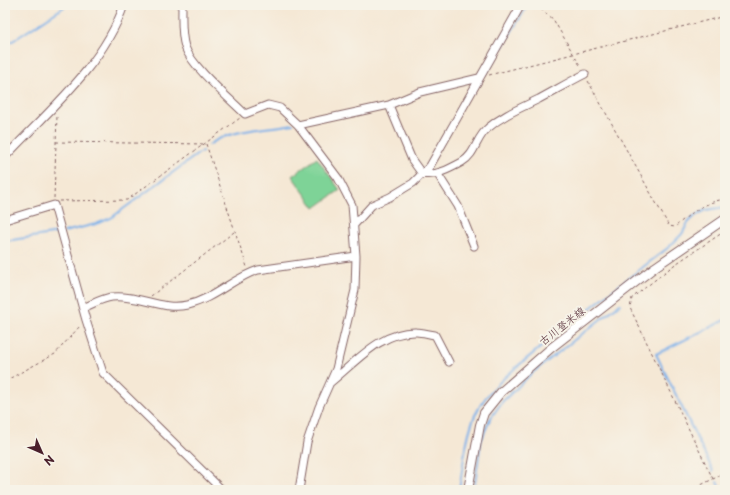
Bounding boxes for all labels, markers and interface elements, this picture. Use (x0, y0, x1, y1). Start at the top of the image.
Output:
street label: 古川登米線 (535, 302, 589, 349)
north arrow (22, 433, 62, 473)
text: N (40, 451, 59, 470)

